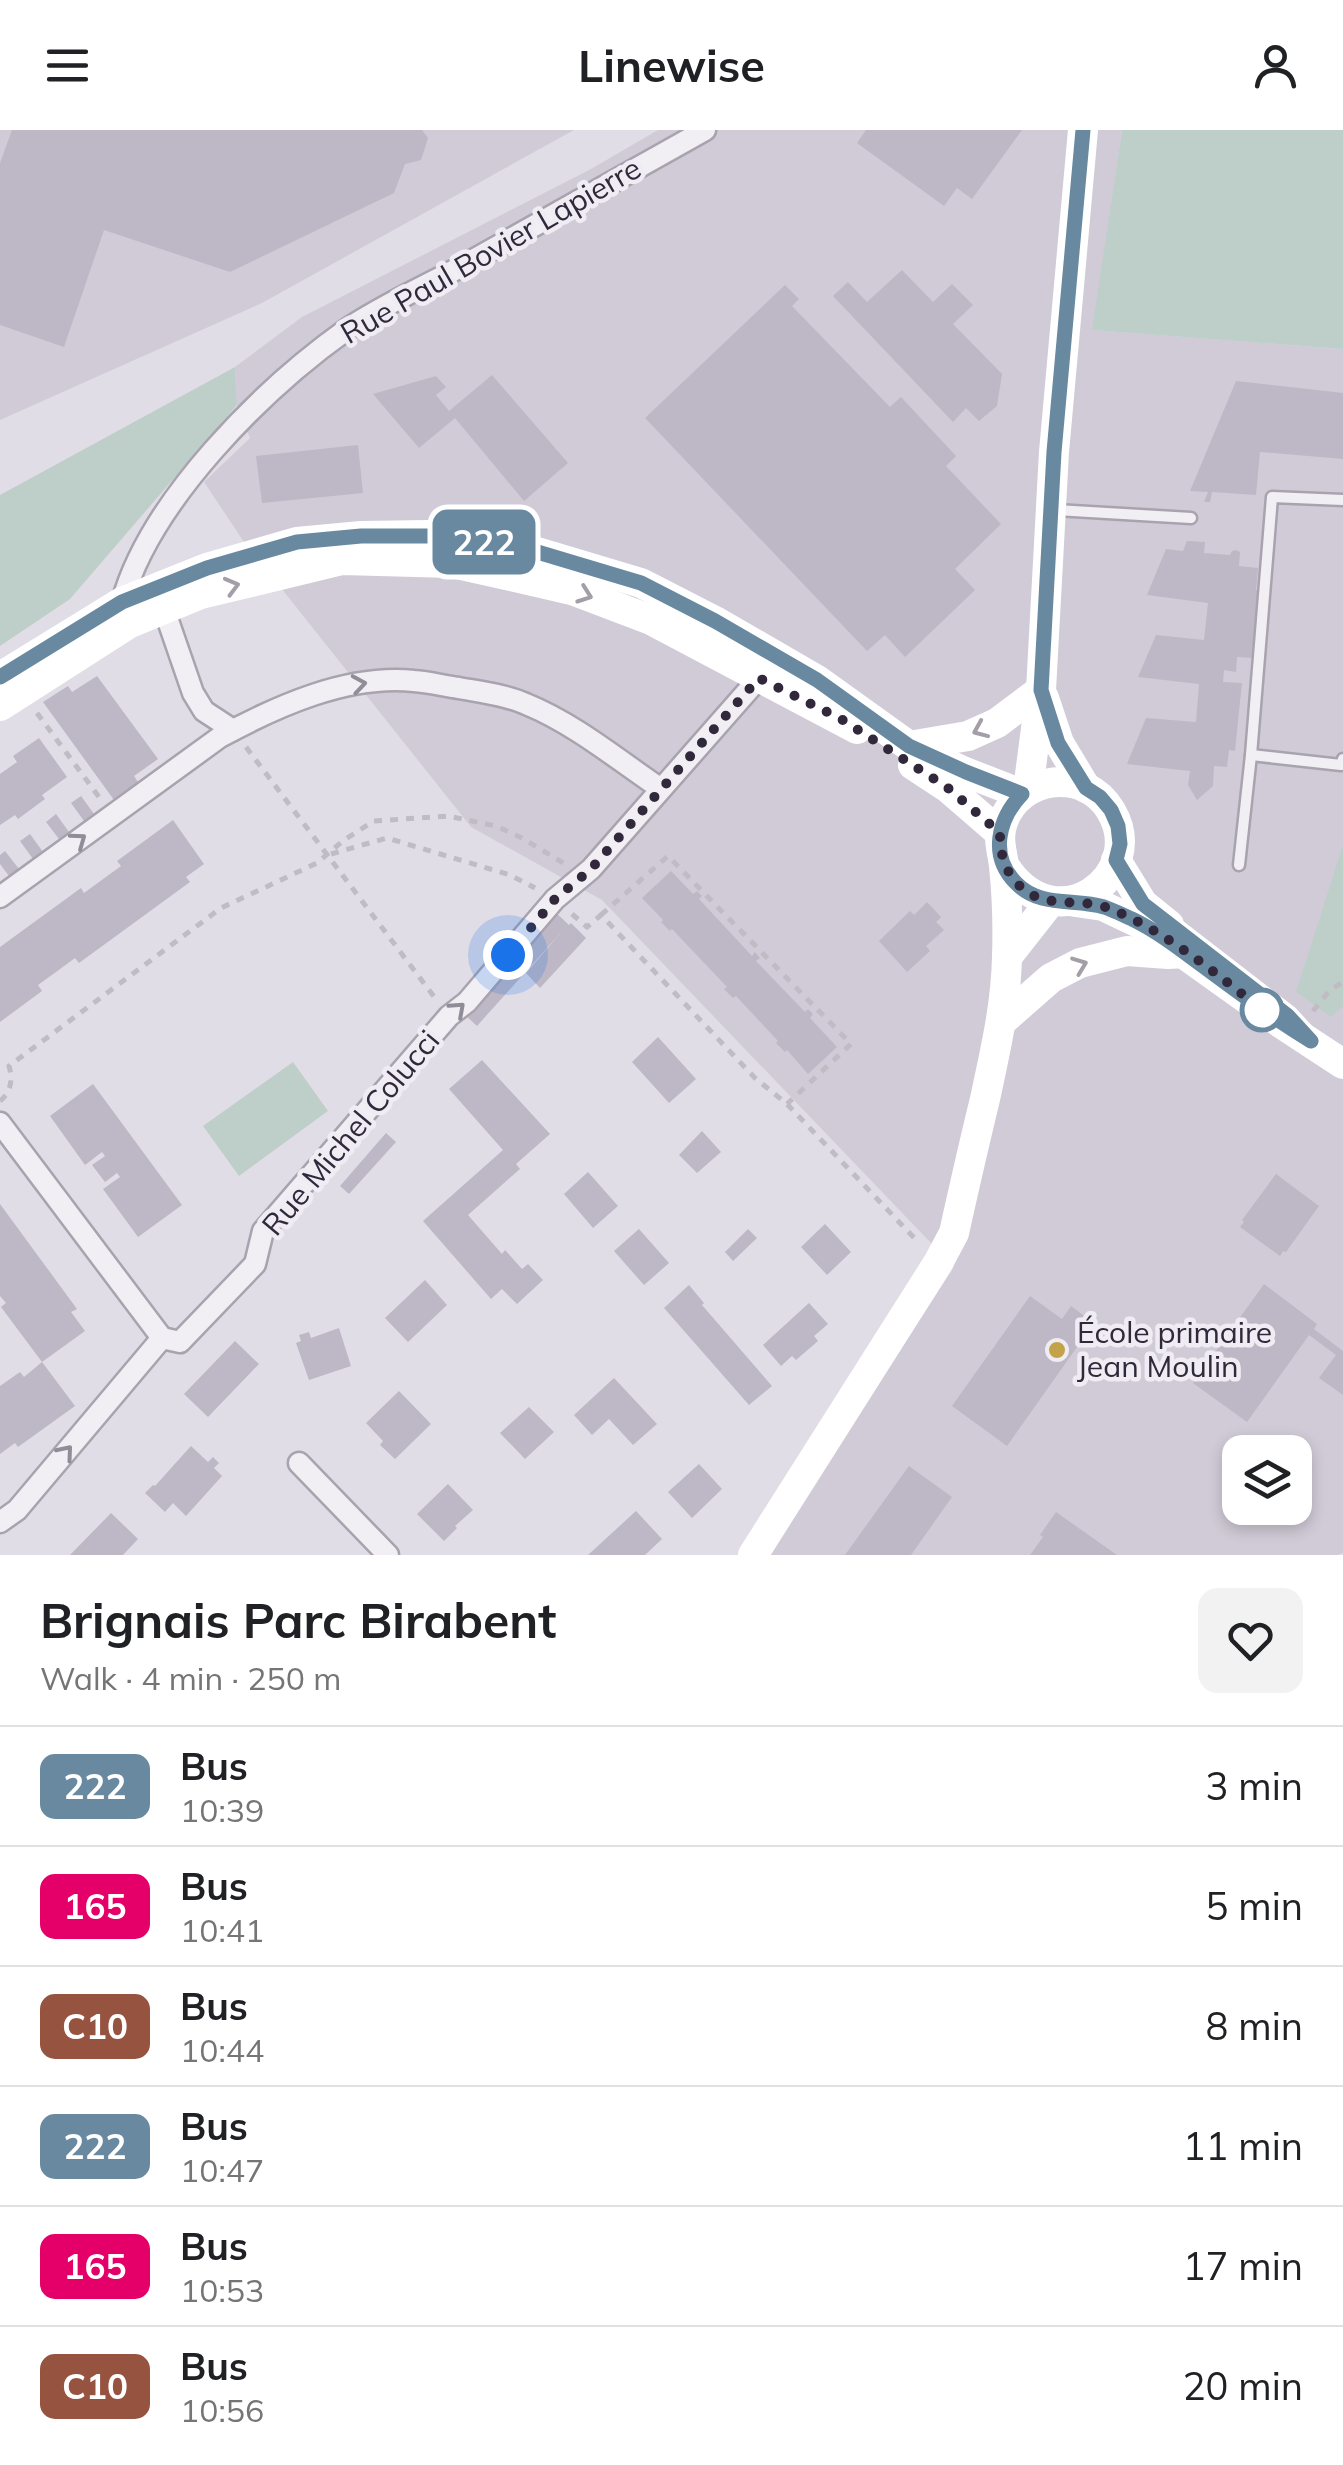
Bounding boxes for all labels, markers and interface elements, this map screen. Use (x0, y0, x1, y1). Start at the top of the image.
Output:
text: Linewise (578, 37, 765, 93)
icon: menu (40, 38, 95, 93)
icon: person (1248, 38, 1303, 93)
street label: Rue Paul Bovier Lapierre (334, 149, 647, 352)
line badge: 222 (426, 510, 542, 574)
text: 222 (452, 520, 516, 564)
one-way arrow (223, 577, 240, 598)
one-way arrow (576, 583, 593, 604)
one-way arrow (351, 675, 367, 696)
one-way arrow (972, 718, 990, 738)
one-way arrow (68, 834, 86, 852)
your location (483, 930, 533, 980)
one-way arrow (1071, 956, 1088, 977)
unlabelled marker (1241, 989, 1283, 1031)
one-way arrow (446, 1002, 465, 1020)
street label: Rue Michel Colucci (253, 1022, 447, 1243)
place label: École primaire Jean Moulin (1077, 1313, 1272, 1385)
marker: École primaire Jean Moulin (1046, 1339, 1068, 1361)
map controls (1222, 1435, 1312, 1525)
button: layers (1222, 1435, 1312, 1525)
one-way arrow (55, 1445, 73, 1463)
button: heart (1198, 1588, 1303, 1693)
text: Brignais Parc Birabent (40, 1590, 556, 1650)
text: Walk · 4 min · 250 m (40, 1658, 341, 1698)
text: Bus (180, 1742, 248, 1790)
text: 3 min (1206, 1762, 1303, 1810)
text: 222 (63, 1764, 127, 1808)
text: 10:39 (180, 1790, 264, 1830)
text: Bus (180, 1862, 248, 1910)
text: 5 min (1206, 1882, 1303, 1930)
text: 165 (63, 1884, 127, 1928)
text: 10:41 (180, 1910, 264, 1950)
text: Bus (180, 1982, 248, 2030)
text: 8 min (1206, 2002, 1303, 2050)
text: C10 (62, 2004, 128, 2048)
text: 10:44 (180, 2030, 264, 2070)
text: Bus (180, 2102, 248, 2150)
text: 11 min (1183, 2122, 1303, 2170)
text: 222 (63, 2124, 127, 2168)
text: 10:47 (180, 2150, 264, 2190)
text: Bus (180, 2222, 248, 2270)
text: 17 min (1183, 2242, 1303, 2290)
text: 165 (63, 2244, 127, 2288)
text: 10:53 (180, 2270, 264, 2310)
text: Bus (180, 2342, 248, 2390)
text: 20 min (1183, 2362, 1303, 2410)
text: C10 (62, 2364, 128, 2408)
text: 10:56 (180, 2390, 264, 2430)

